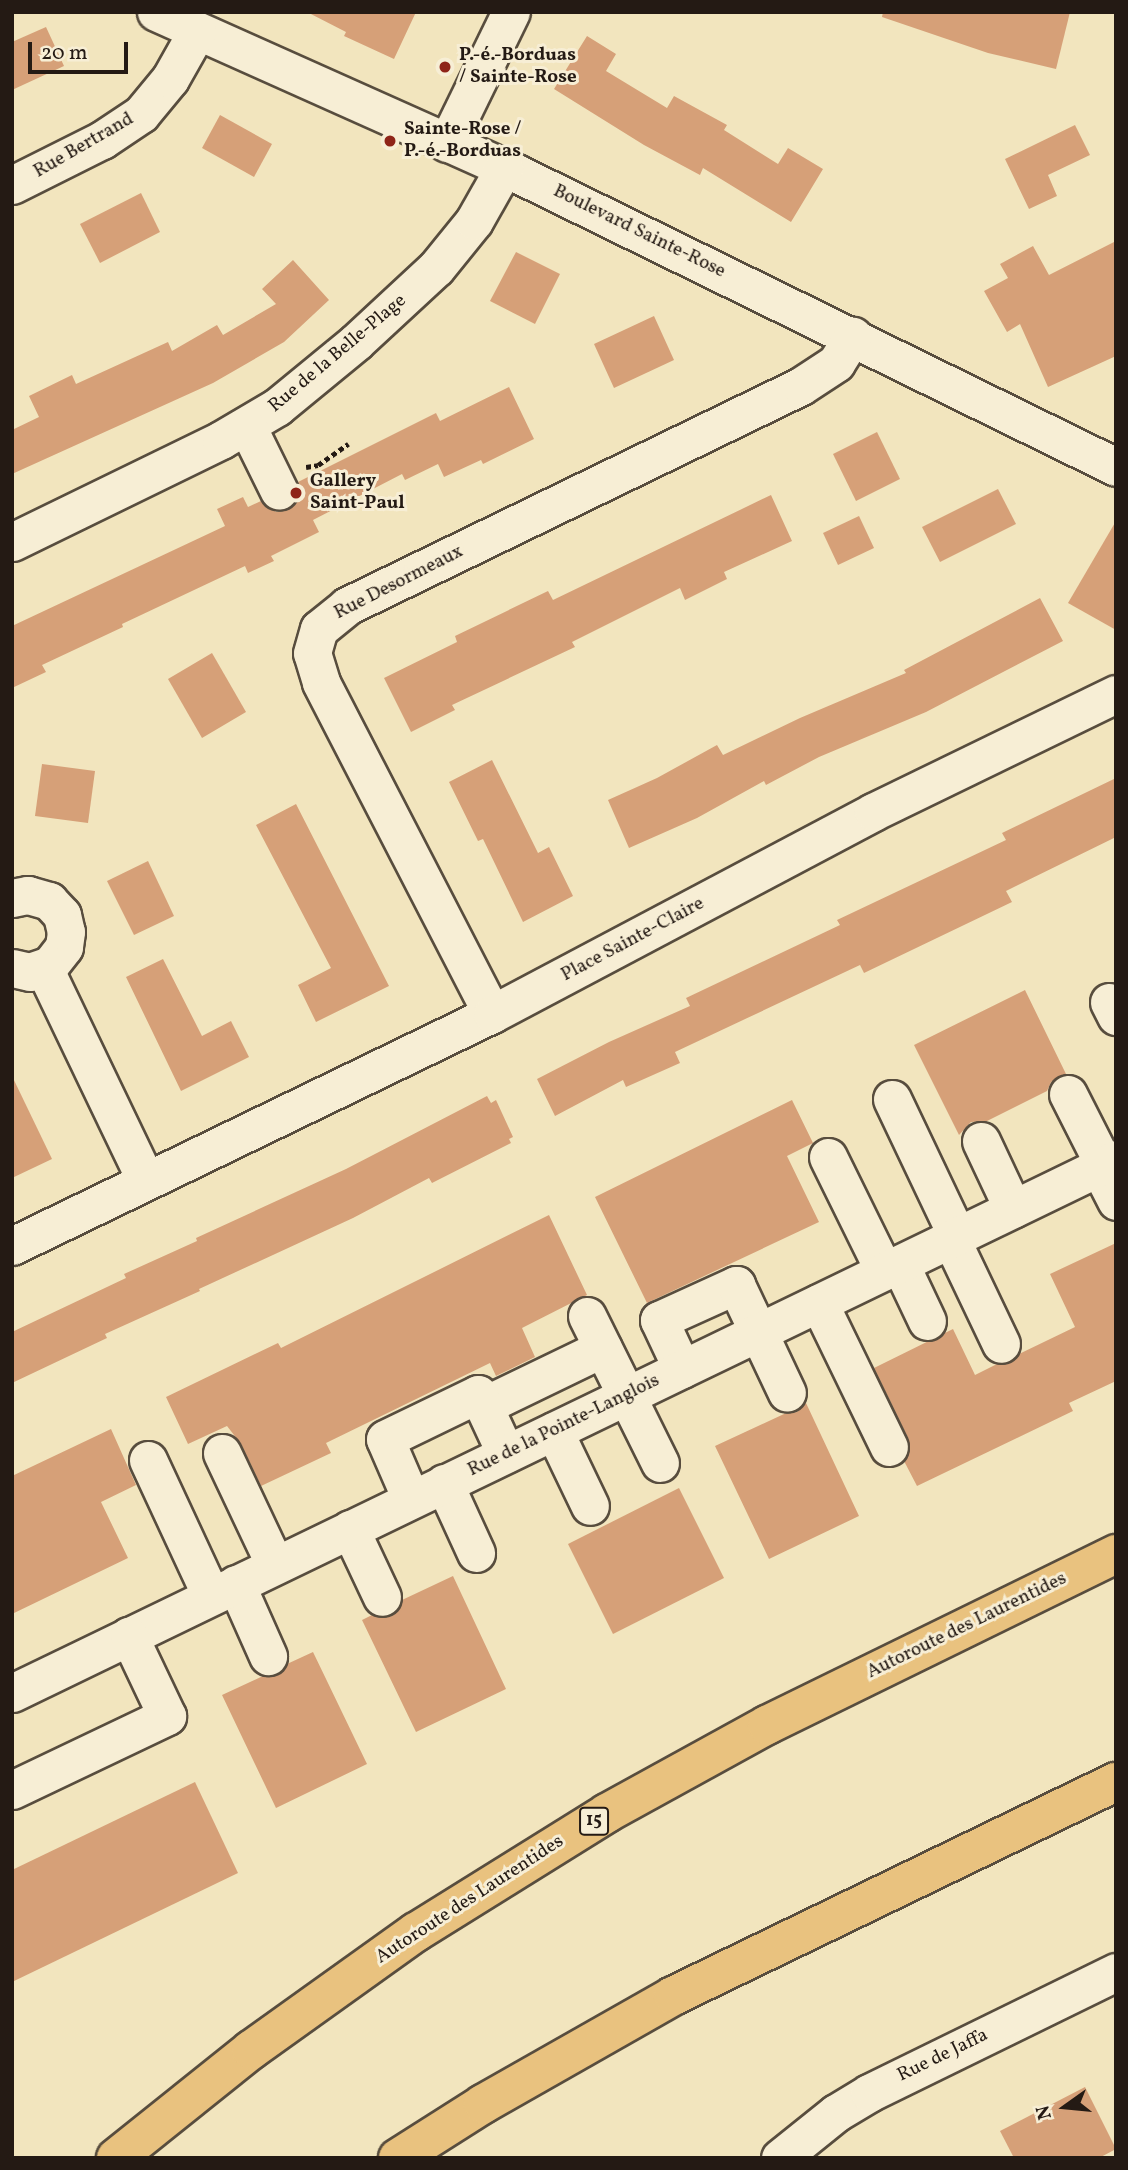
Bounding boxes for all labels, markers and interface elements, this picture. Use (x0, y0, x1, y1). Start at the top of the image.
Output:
scale bar (32, 28, 131, 72)
text: 20 m (41, 39, 87, 68)
place label: P.-é.-Borduas / Sainte-Rose (459, 45, 577, 89)
marker: P.-é.-Borduas / Sainte-Rose (437, 59, 453, 75)
street label: Rue Bertrand (30, 108, 138, 184)
place label: Sainte-Rose / P.-é.-Borduas (404, 119, 522, 163)
marker: Sainte-Rose / P.-é.-Borduas (382, 133, 398, 149)
street label: Boulevard Sainte-Rose (549, 180, 729, 284)
street label: Rue de la Belle-Plage (265, 290, 411, 418)
place label: Gallery Saint-Paul (310, 471, 405, 515)
marker: Gallery Saint-Paul (288, 485, 304, 501)
street label: Rue Desormeaux (331, 541, 467, 625)
street label: Place Sainte-Claire (558, 893, 708, 987)
street label: Rue de la Pointe-Langlois (464, 1370, 664, 1482)
street label: Autoroute des Laurentides (863, 1568, 1071, 1684)
road number: 15 (578, 1807, 610, 1836)
street label: Autoroute des Laurentides (372, 1831, 568, 1969)
street label: Rue de Jaffa (894, 2024, 992, 2088)
north arrow (1030, 2072, 1100, 2142)
text: N (1030, 2102, 1059, 2122)

